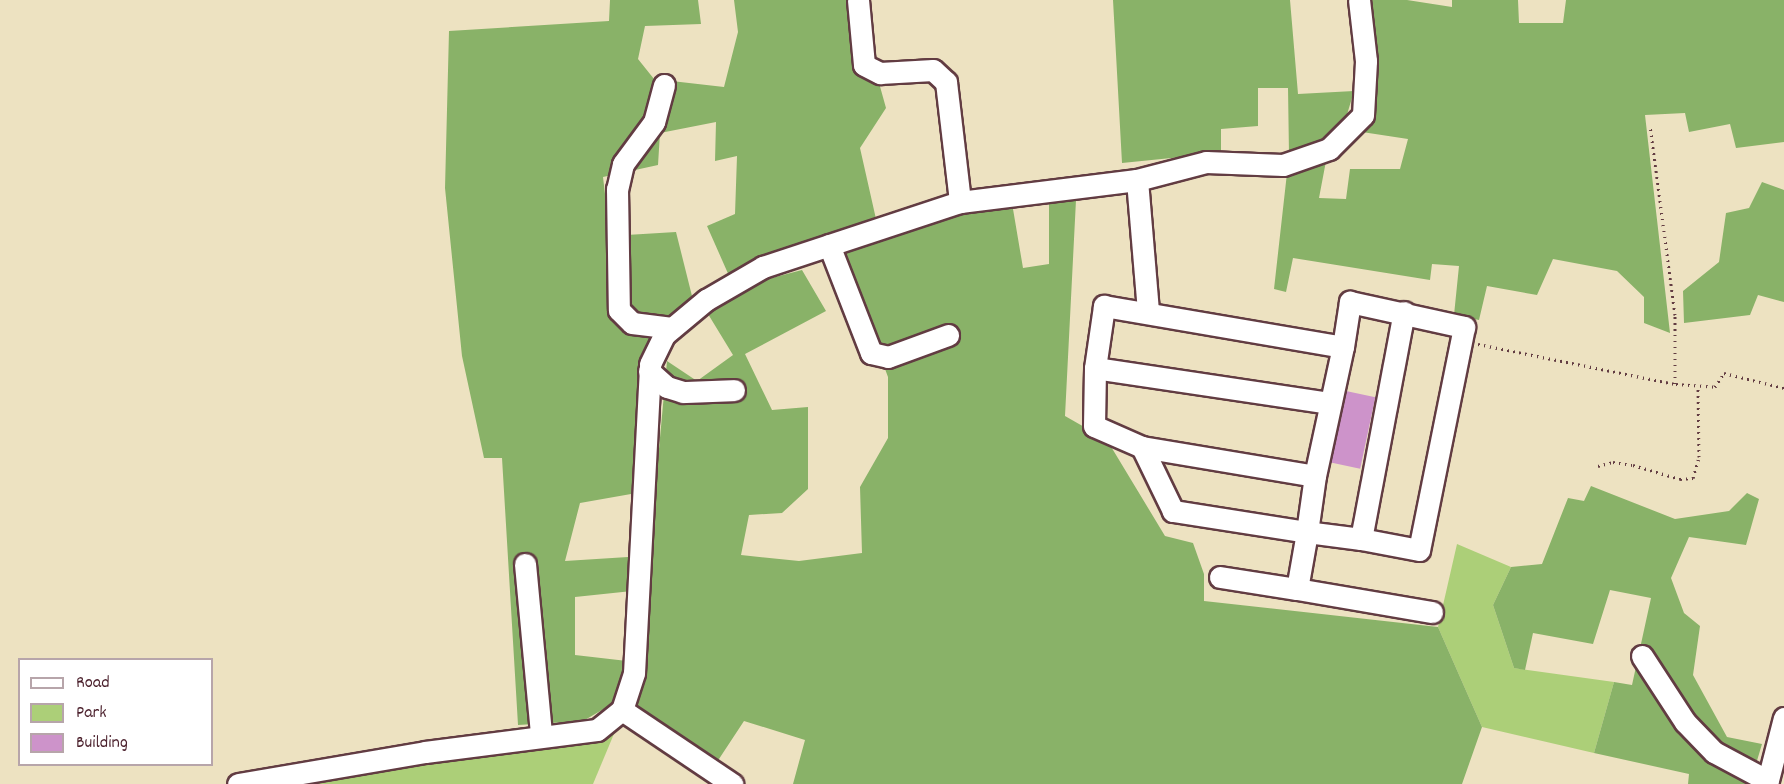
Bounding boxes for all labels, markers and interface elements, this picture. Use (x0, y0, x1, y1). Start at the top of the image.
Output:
legend (18, 658, 213, 766)
text: Road (76, 671, 110, 696)
text: Park (76, 701, 107, 726)
text: Building (76, 731, 128, 756)

